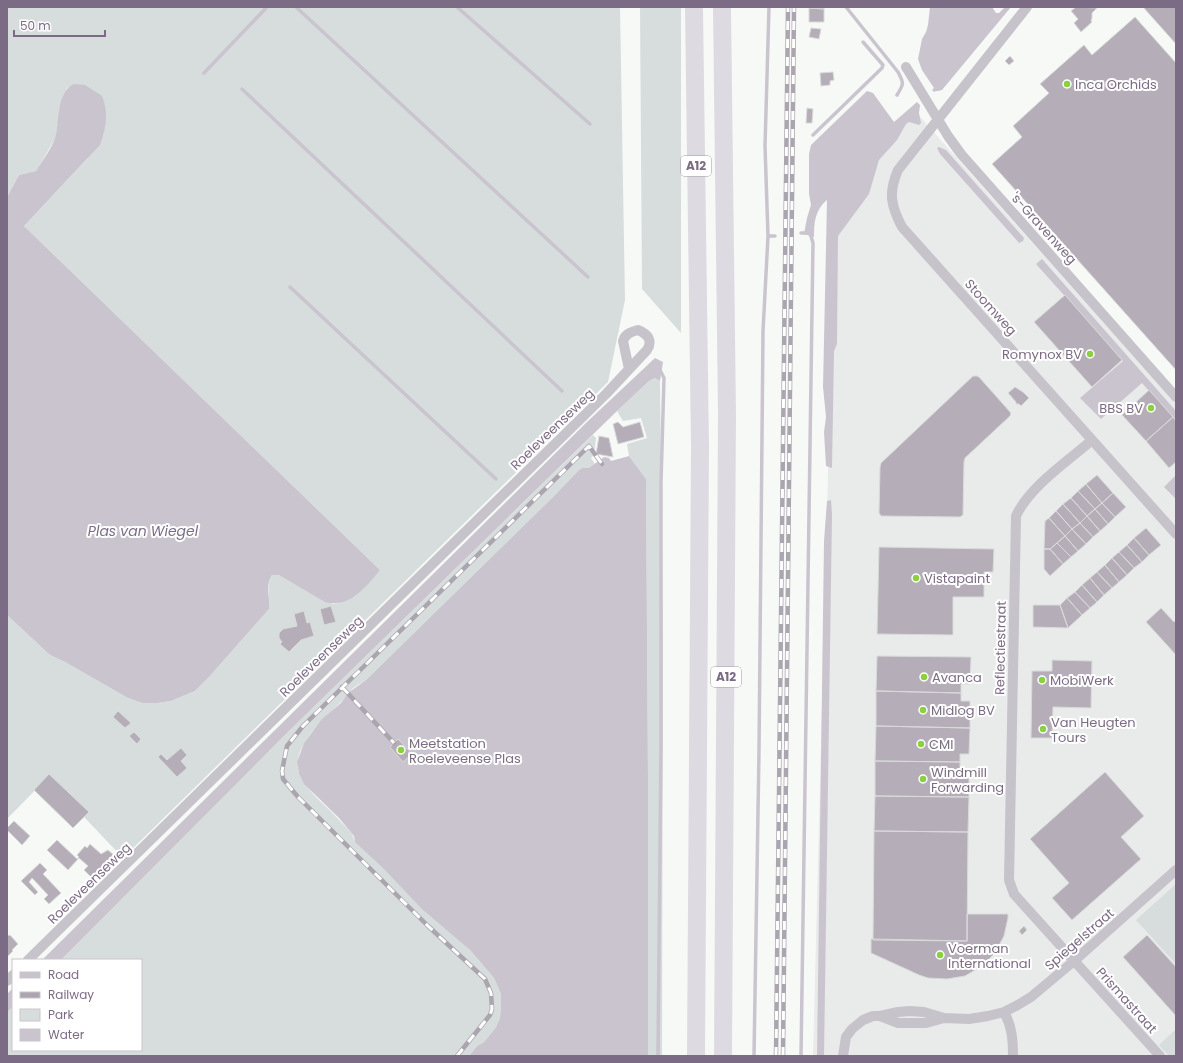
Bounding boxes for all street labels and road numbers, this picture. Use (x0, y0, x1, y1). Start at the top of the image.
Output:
road number: A12 (681, 156, 711, 176)
street label: 's-Gravenweg (1006, 188, 1081, 268)
street label: Stoomweg (960, 275, 1021, 340)
street label: Roeleveenseweg (506, 384, 598, 474)
street label: Reflectiestraat (990, 601, 1011, 695)
street label: Roeleveenseweg (275, 611, 367, 701)
road number: A12 (711, 667, 741, 687)
street label: Roeleveenseweg (43, 838, 135, 928)
street label: Spiegelstraat (1040, 904, 1118, 975)
street label: Prismastraat (1092, 963, 1162, 1038)

